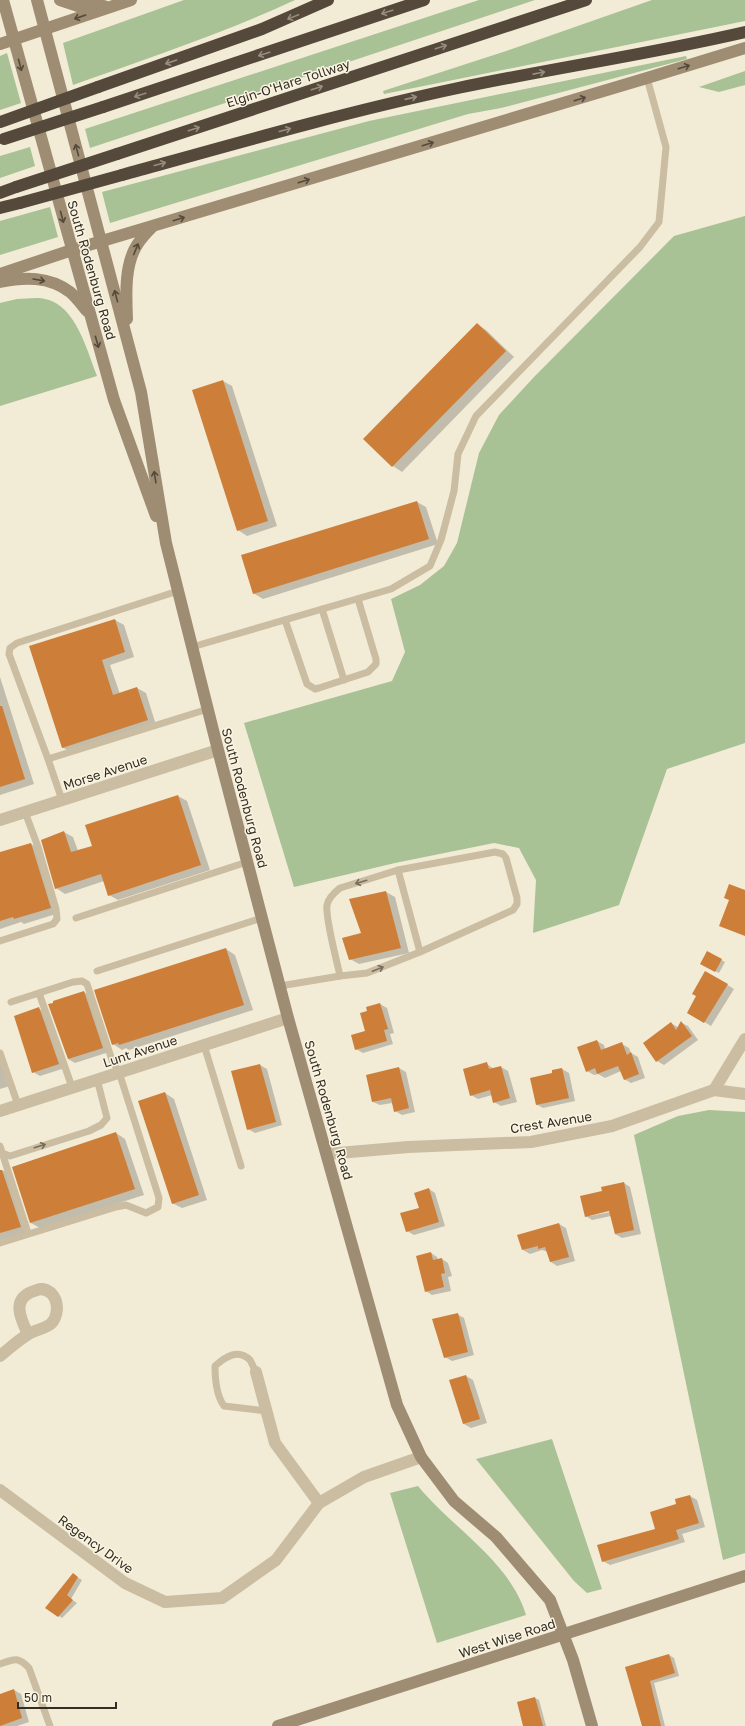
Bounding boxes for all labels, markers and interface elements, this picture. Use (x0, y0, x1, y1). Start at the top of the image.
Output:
one-way arrow (381, 9, 393, 17)
one-way arrow (287, 13, 299, 21)
one-way arrow (74, 14, 86, 22)
one-way arrow (434, 43, 446, 51)
one-way arrow (258, 50, 270, 58)
street label: Elgin-O'Hare Tollway (224, 55, 353, 111)
one-way arrow (17, 58, 25, 71)
one-way arrow (165, 58, 177, 66)
one-way arrow (677, 63, 690, 70)
one-way arrow (532, 69, 545, 77)
one-way arrow (311, 84, 324, 91)
one-way arrow (135, 91, 147, 99)
one-way arrow (405, 94, 418, 102)
one-way arrow (573, 95, 586, 102)
one-way arrow (187, 125, 200, 132)
one-way arrow (279, 126, 292, 133)
one-way arrow (422, 140, 435, 147)
one-way arrow (73, 144, 80, 157)
one-way arrow (153, 160, 166, 168)
one-way arrow (297, 177, 310, 184)
street label: South Rodenburg Road (64, 198, 120, 342)
one-way arrow (59, 210, 67, 223)
one-way arrow (173, 215, 186, 222)
one-way arrow (132, 243, 140, 255)
one-way arrow (32, 276, 45, 284)
one-way arrow (111, 289, 119, 302)
one-way arrow (94, 335, 101, 348)
one-way arrow (151, 471, 159, 484)
street label: South Rodenburg Road (219, 726, 271, 870)
street label: Morse Avenue (61, 751, 149, 793)
one-way arrow (354, 879, 367, 886)
one-way arrow (372, 965, 384, 972)
street label: Lunt Avenue (101, 1031, 179, 1071)
street label: South Rodenburg Road (301, 1038, 357, 1182)
street label: Crest Avenue (509, 1108, 593, 1136)
one-way arrow (33, 1142, 46, 1149)
street label: Regency Drive (55, 1511, 137, 1577)
street label: West Wise Road (457, 1615, 557, 1661)
scale bar (18, 1684, 116, 1710)
text: 50 m (24, 1690, 52, 1705)

